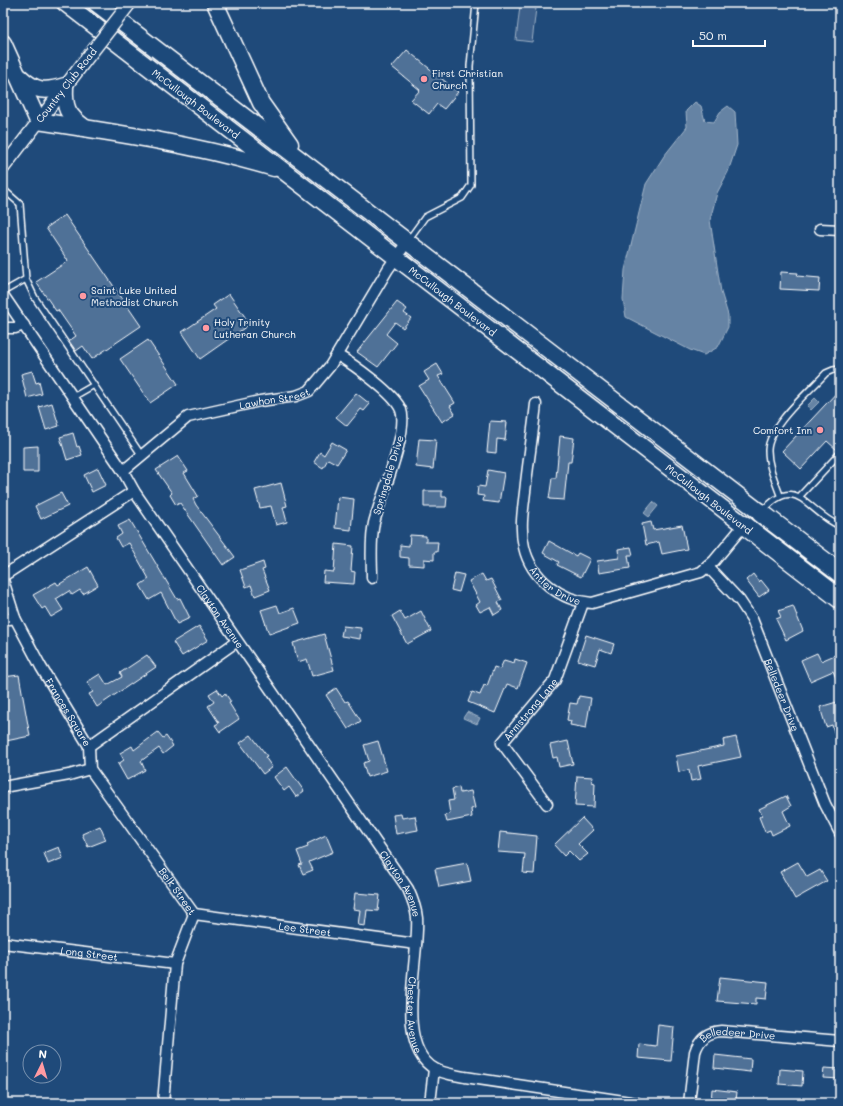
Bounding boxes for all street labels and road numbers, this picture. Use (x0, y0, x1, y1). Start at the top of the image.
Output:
street label: Country Club Road (32, 45, 100, 125)
street label: McCullough Boulevard (149, 65, 242, 142)
street label: McCullough Boulevard (406, 263, 499, 339)
street label: Lawhon Street (238, 384, 312, 412)
street label: Springdale Drive (369, 434, 407, 516)
street label: McCullough Boulevard (663, 461, 755, 537)
street label: Antler Drive (526, 563, 582, 608)
street label: Clayton Avenue (193, 582, 247, 651)
street label: Belledeer Drive (761, 657, 803, 733)
street label: Frances Square (42, 675, 94, 749)
street label: Armstrong Lane (500, 675, 561, 744)
street label: Clayton Avenue (376, 848, 424, 918)
street label: Belk Street (156, 865, 199, 918)
street label: Lee Street (278, 919, 332, 939)
street label: Long Street (60, 943, 119, 964)
street label: Chester Avenue (404, 976, 426, 1056)
street label: Belledeer Drive (696, 1024, 776, 1045)

